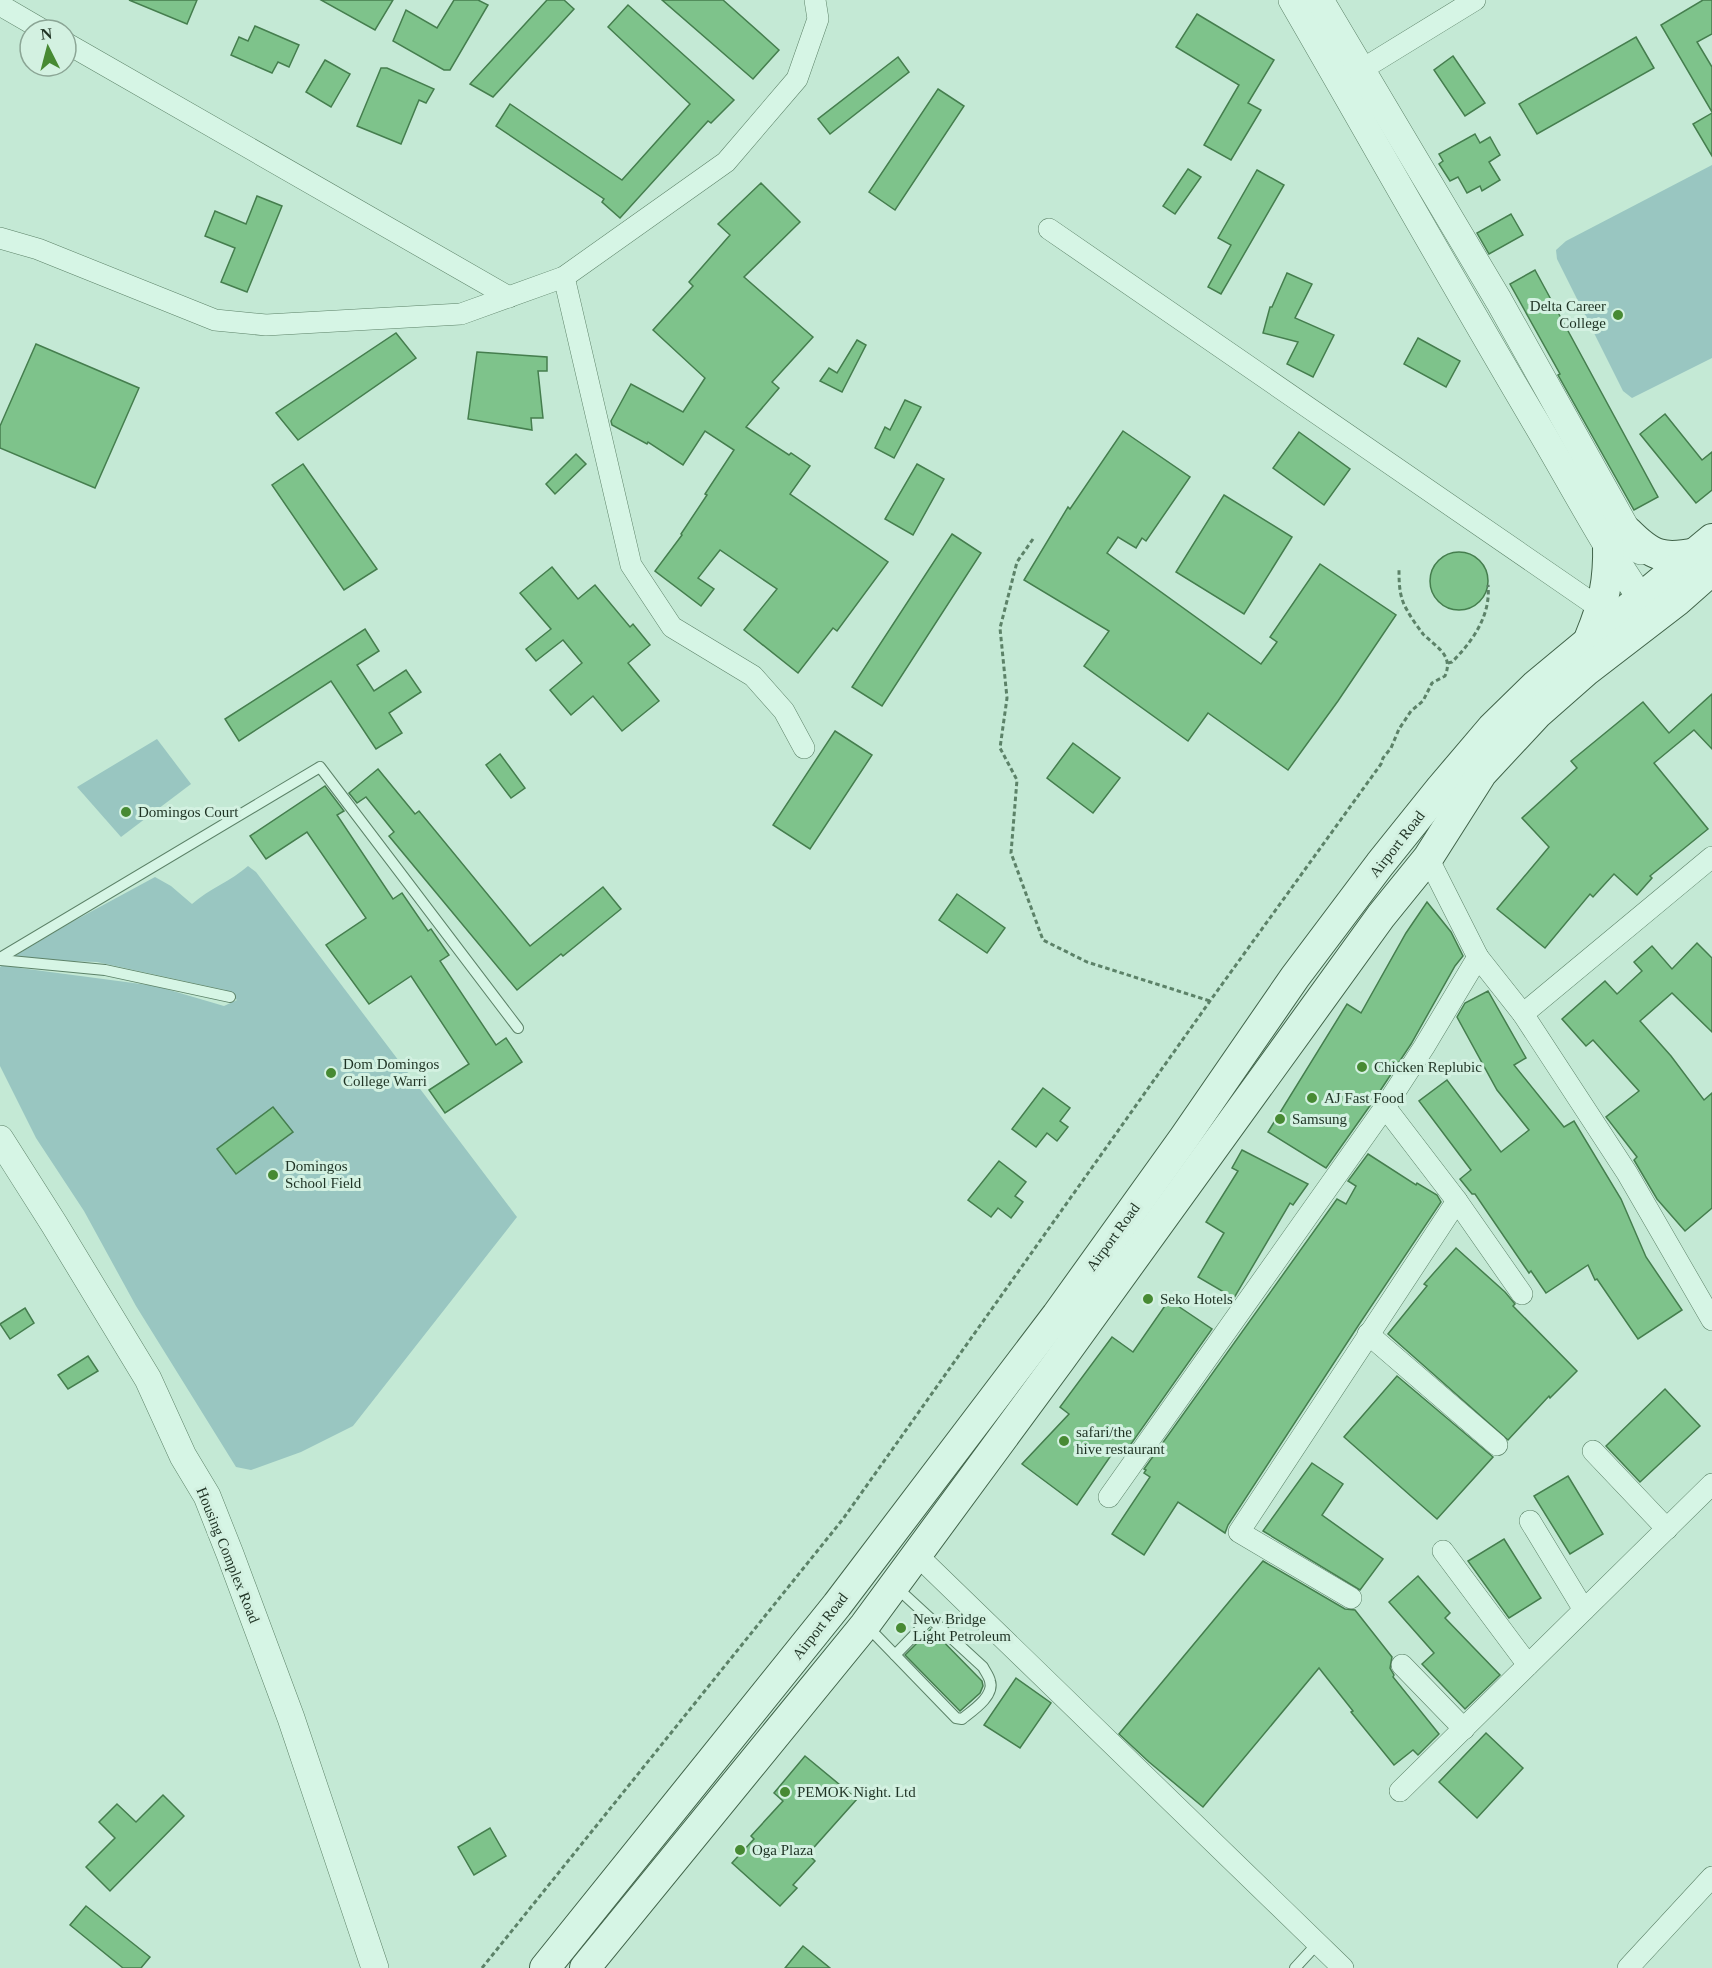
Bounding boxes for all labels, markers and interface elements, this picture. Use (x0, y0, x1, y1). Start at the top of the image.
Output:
north arrow (18, 18, 78, 78)
text: N (40, 24, 54, 43)
place label: Delta Career College (1530, 298, 1606, 331)
marker: Delta Career College (1611, 308, 1625, 322)
place label: Domingos Court (138, 804, 239, 820)
marker: Domingos Court (119, 805, 133, 819)
street label: Airport Road (1366, 807, 1428, 880)
place label: Dom Domingos College Warri (343, 1056, 439, 1089)
place label: Chicken Replubic (1374, 1059, 1482, 1075)
marker: Chicken Replubic (1355, 1060, 1369, 1074)
marker: Dom Domingos College Warri (324, 1066, 338, 1080)
place label: AJ Fast Food (1324, 1090, 1405, 1106)
marker: AJ Fast Food (1305, 1091, 1319, 1105)
place label: Samsung (1292, 1111, 1348, 1127)
marker: Samsung (1273, 1112, 1287, 1126)
place label: Domingos School Field (285, 1158, 362, 1191)
marker: Domingos School Field (266, 1168, 280, 1182)
street label: Airport Road (1083, 1200, 1143, 1274)
place label: Seko Hotels (1160, 1291, 1233, 1307)
marker: Seko Hotels (1141, 1292, 1155, 1306)
place label: safari/the hive restaurant (1076, 1424, 1166, 1457)
marker: safari/the hive restaurant (1057, 1434, 1071, 1448)
street label: Housing Complex Road (193, 1485, 263, 1626)
street label: Airport Road (789, 1589, 851, 1662)
place label: New Bridge Light Petroleum (913, 1611, 1011, 1644)
marker: New Bridge Light Petroleum (894, 1621, 908, 1635)
place label: PEMOK Night. Ltd (797, 1784, 916, 1800)
marker: PEMOK Night. Ltd (778, 1785, 792, 1799)
place label: Oga Plaza (752, 1842, 814, 1858)
marker: Oga Plaza (733, 1843, 747, 1857)

